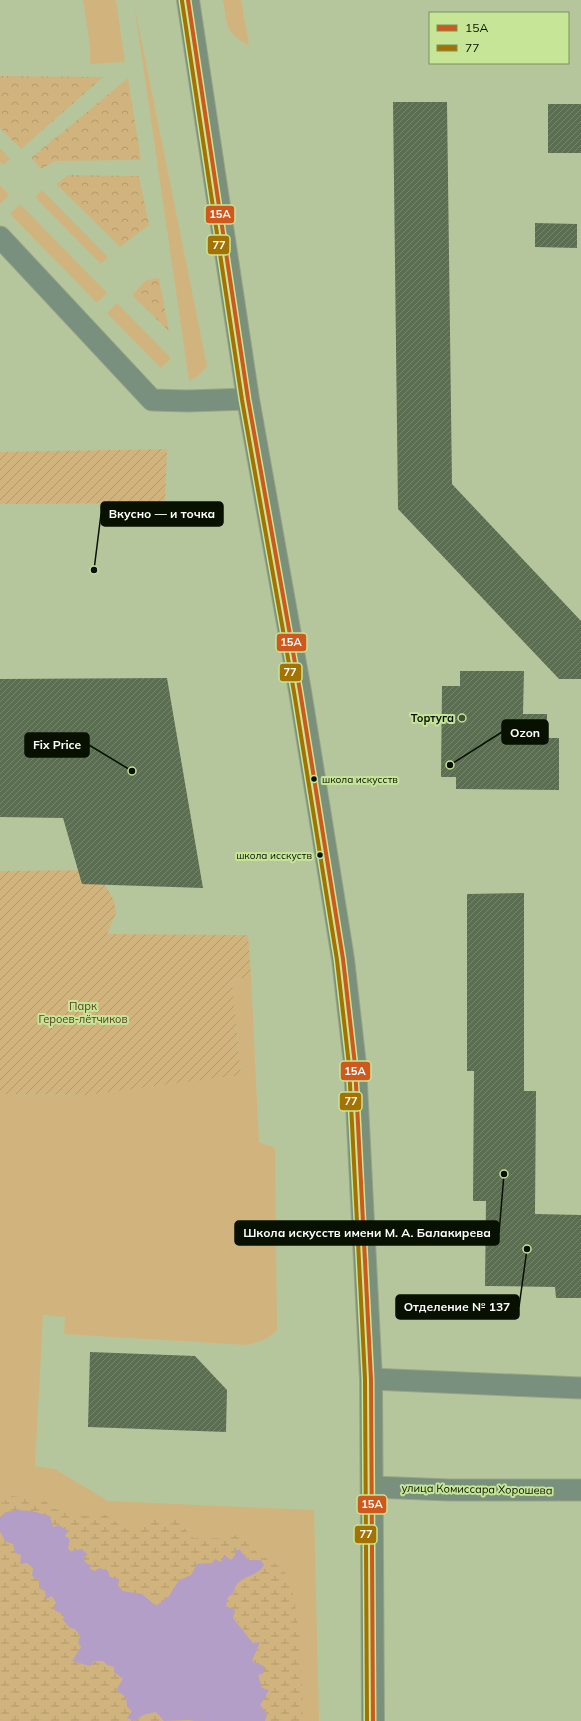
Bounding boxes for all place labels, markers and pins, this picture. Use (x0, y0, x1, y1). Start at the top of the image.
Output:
callout: Вкусно — и точка (101, 502, 223, 526)
place label: Тортуга (411, 711, 454, 725)
marker: Тортуга (457, 713, 467, 723)
callout: Ozon (502, 720, 548, 744)
callout: Fix Price (25, 733, 89, 757)
place label: школа искусств (322, 773, 398, 786)
marker: школа искусств (309, 774, 319, 784)
place label: школа исскуств (236, 849, 312, 862)
marker: школа исскуств (315, 850, 325, 860)
callout: Школа искусств имени М. А. Балакирева (235, 1221, 499, 1245)
callout: Отделение № 137 (396, 1295, 519, 1319)

